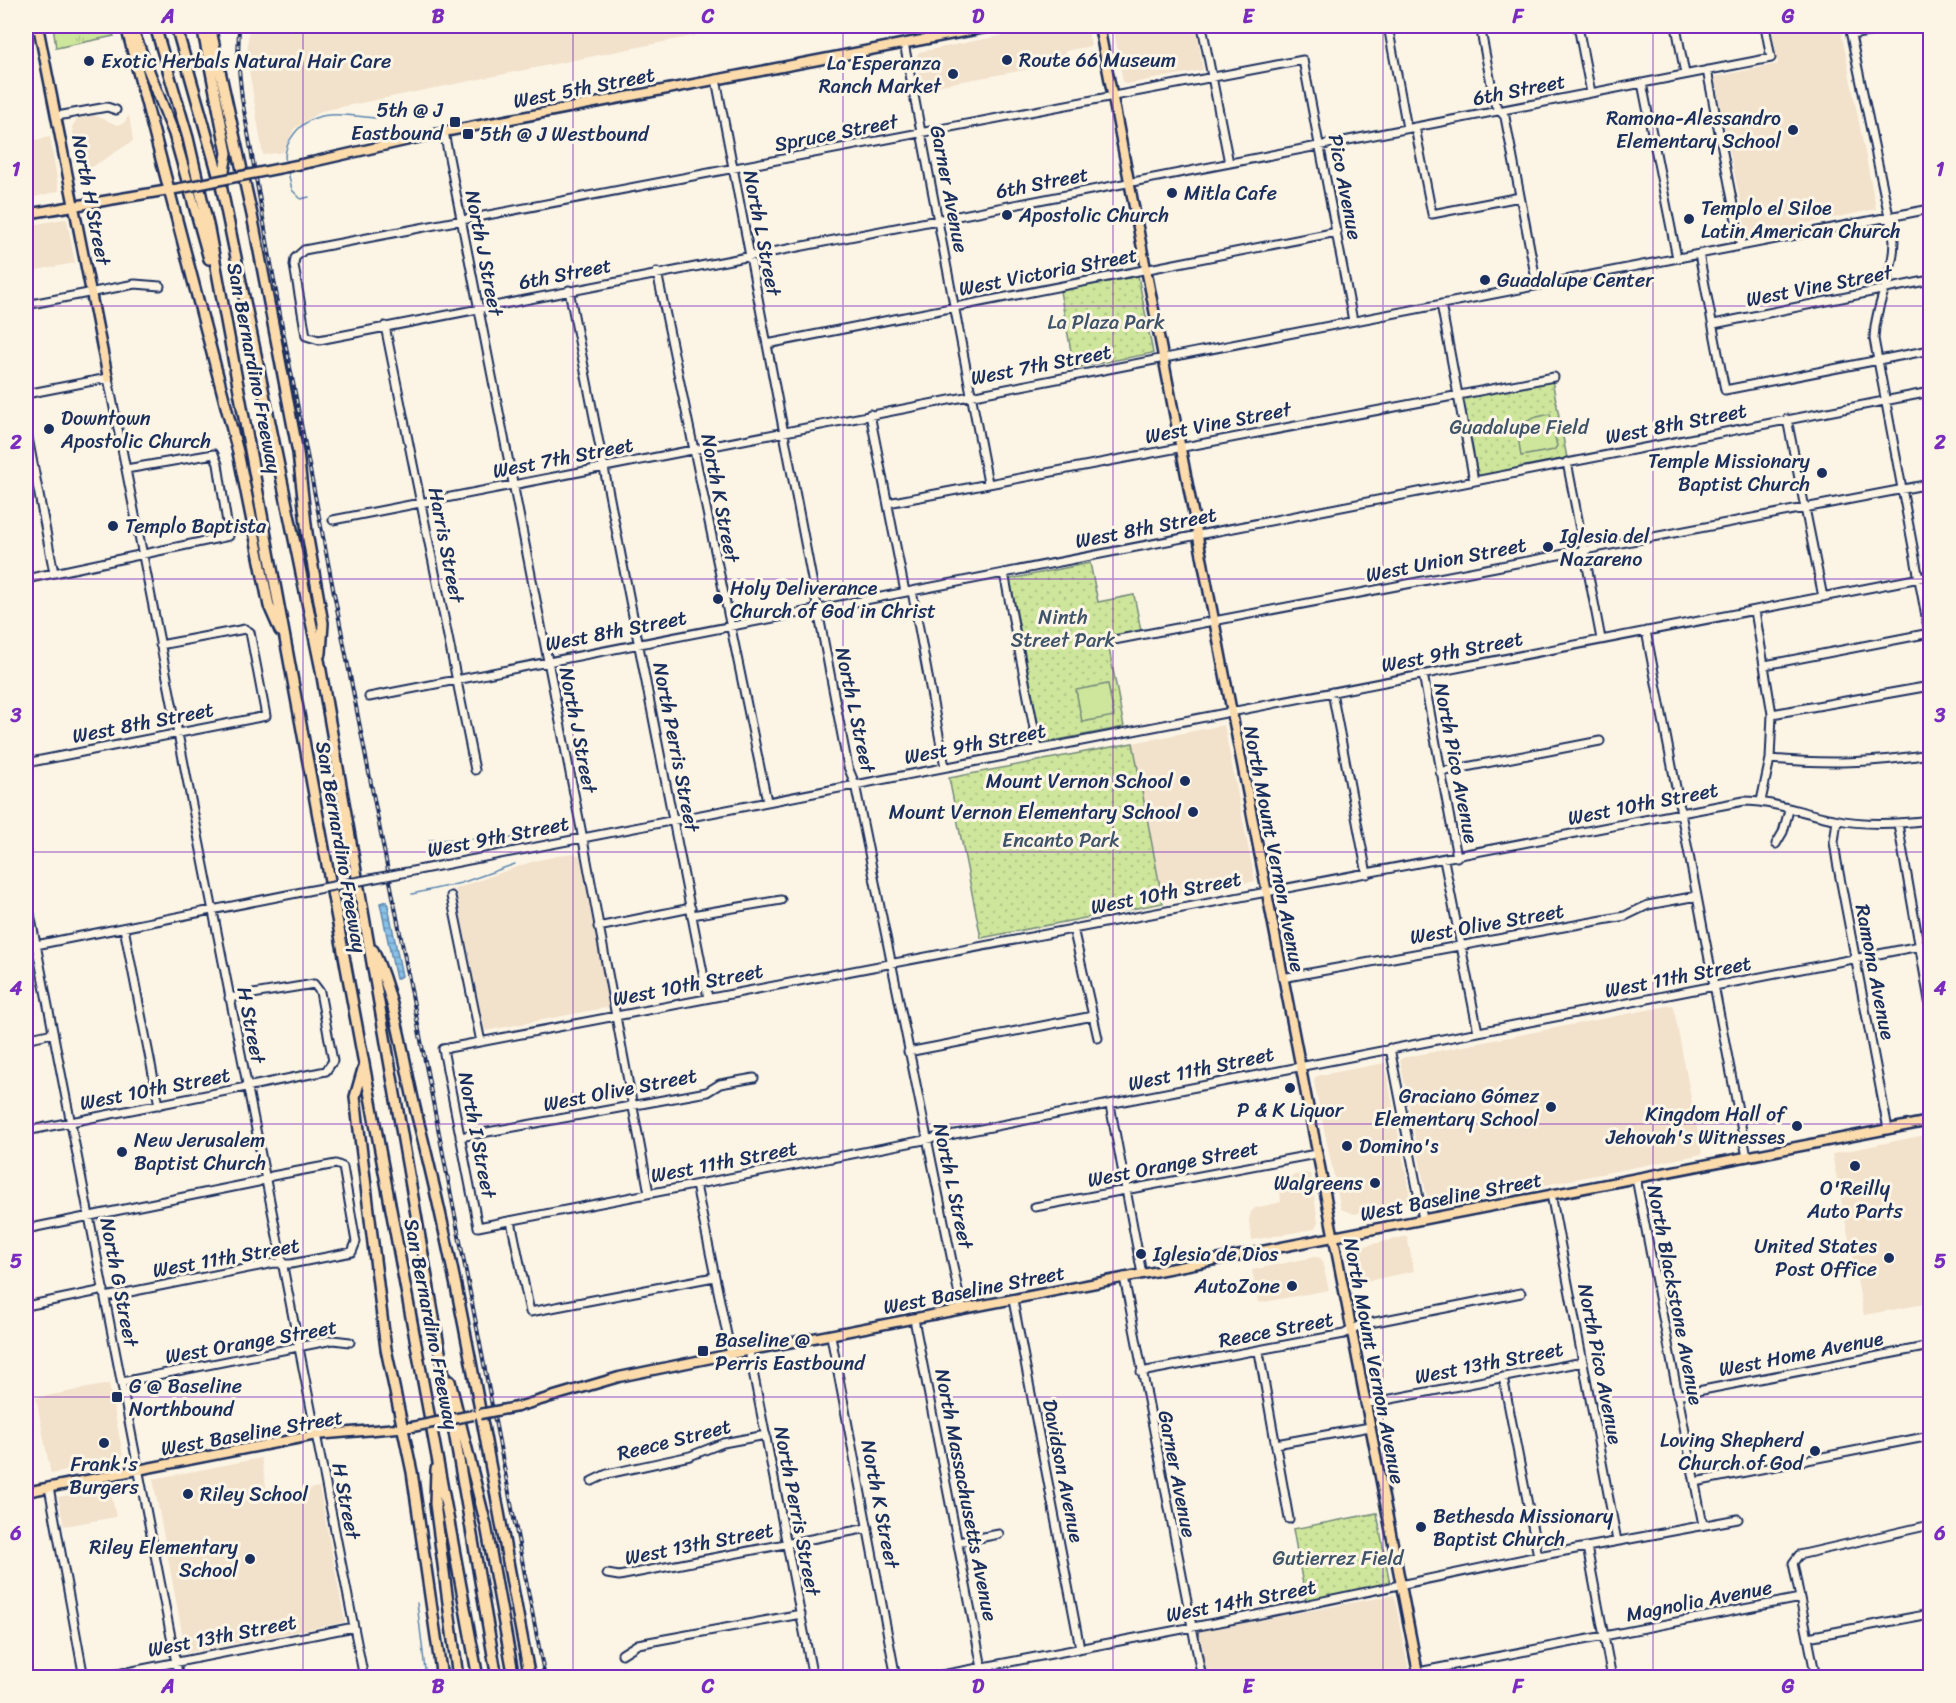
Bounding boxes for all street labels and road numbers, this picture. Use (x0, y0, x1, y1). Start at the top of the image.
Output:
street label: West 5th Street (510, 57, 658, 119)
street label: 6th Street (1470, 64, 1569, 116)
street label: Spruce Street (771, 104, 902, 162)
street label: Garner Avenue (920, 122, 978, 256)
street label: Pico Avenue (1318, 131, 1372, 243)
street label: North H Street (61, 132, 121, 269)
street label: 6th Street (993, 157, 1092, 209)
street label: North L Street (733, 167, 792, 300)
street label: North J Street (455, 187, 514, 320)
street label: West Victoria Street (956, 237, 1141, 306)
street label: 6th Street (516, 248, 615, 300)
street label: West Vine Street (1743, 255, 1896, 317)
street label: San Bernardino Freeway (216, 259, 292, 477)
street label: West 7th Street (968, 334, 1115, 396)
street label: West Vine Street (1142, 392, 1295, 454)
street label: West 8th Street (1602, 393, 1750, 455)
street label: West 7th Street (490, 427, 637, 489)
street label: North K Street (690, 431, 750, 566)
street label: Harris Street (418, 484, 475, 607)
street label: West 8th Street (1072, 497, 1220, 559)
street label: West Union Street (1363, 527, 1530, 593)
street label: West 8th Street (542, 600, 690, 662)
street label: West 9th Street (1378, 621, 1526, 683)
street label: North L Street (825, 644, 886, 777)
street label: North Perris Street (642, 659, 710, 836)
street label: North J Street (549, 664, 608, 797)
street label: North Pico Avenue (1423, 680, 1489, 847)
street label: West 8th Street (69, 692, 217, 754)
street label: West 9th Street (901, 713, 1049, 775)
street label: North Mount Vernon Avenue (1233, 723, 1315, 975)
street label: San Bernardino Freeway (305, 738, 377, 956)
street label: West 10th Street (1565, 772, 1721, 836)
street label: West 9th Street (424, 806, 572, 868)
street label: West 10th Street (1088, 861, 1244, 925)
street label: West Olive Street (1407, 893, 1567, 955)
street label: Ramona Avenue (1845, 901, 1905, 1043)
street label: West 11th Street (1602, 946, 1754, 1008)
street label: West 10th Street (610, 953, 766, 1017)
street label: H Street (226, 984, 276, 1067)
street label: West 11th Street (1125, 1036, 1278, 1102)
street label: West 10th Street (77, 1057, 233, 1121)
street label: West Olive Street (540, 1058, 700, 1122)
street label: North I Street (448, 1069, 507, 1202)
street label: North L Street (923, 1120, 984, 1253)
street label: West Orange Street (1084, 1130, 1262, 1198)
street label: West 11th Street (648, 1131, 800, 1193)
street label: West Baseline Street (1357, 1162, 1545, 1232)
street label: North Blackstone Avenue (1637, 1182, 1714, 1408)
street label: North G Street (89, 1215, 149, 1350)
street label: San Bernardino Freeway (393, 1215, 469, 1433)
street label: West 11th Street (150, 1228, 302, 1288)
street label: North Mount Vernon Avenue (1333, 1235, 1415, 1487)
street label: West Baseline Street (880, 1255, 1068, 1325)
street label: North Pico Avenue (1567, 1281, 1633, 1448)
street label: Reece Street (1216, 1302, 1337, 1358)
street label: West Orange Street (162, 1310, 340, 1374)
street label: West Home Avenue (1716, 1321, 1887, 1387)
street label: West 13th Street (1412, 1331, 1567, 1395)
street label: North Massachusetts Avenue (924, 1366, 1008, 1624)
street label: Davidson Avenue (1032, 1396, 1094, 1546)
street label: West Baseline Street (158, 1400, 346, 1466)
street label: Garner Avenue (1148, 1407, 1206, 1541)
street label: Reece Street (613, 1409, 735, 1471)
street label: North Perris Street (763, 1423, 831, 1600)
street label: North K Street (850, 1437, 910, 1572)
street label: H Street (321, 1460, 371, 1543)
street label: West 13th Street (622, 1512, 777, 1576)
street label: West 14th Street (1163, 1569, 1319, 1633)
street label: Magnolia Avenue (1623, 1570, 1775, 1632)
street label: West 13th Street (145, 1604, 300, 1668)

